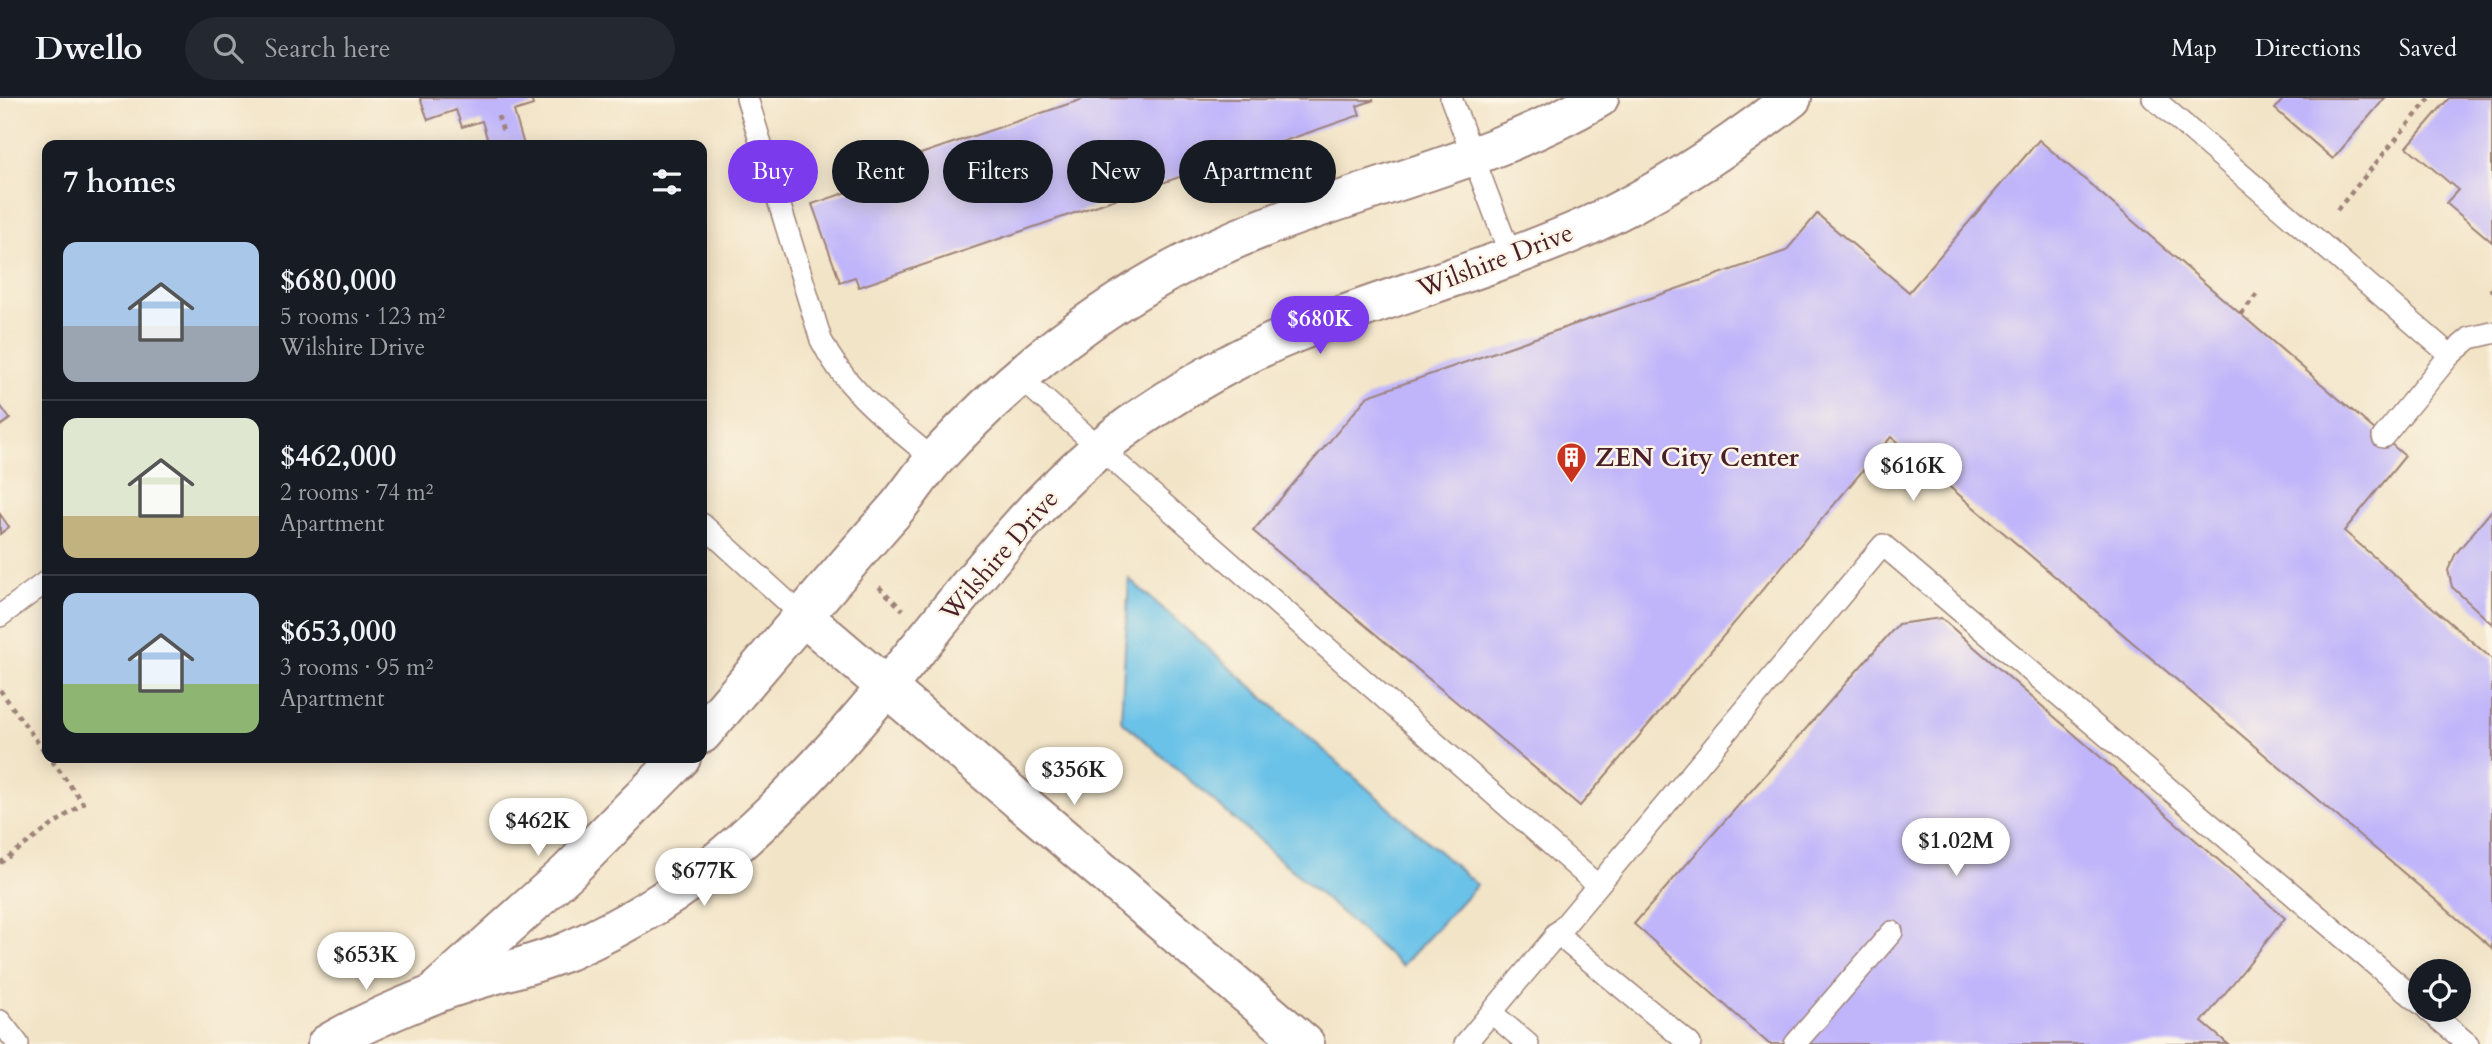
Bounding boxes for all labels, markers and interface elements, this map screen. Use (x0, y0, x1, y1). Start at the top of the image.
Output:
search box (185, 17, 675, 80)
text: Dwello (35, 26, 143, 71)
icon: search (209, 29, 247, 67)
text: Search here (265, 31, 391, 66)
text: Map (2171, 32, 2217, 65)
text: Directions (2255, 32, 2361, 65)
text: Saved (2399, 32, 2457, 65)
chip: Buy (728, 140, 818, 203)
chip: Rent (832, 140, 929, 203)
chip: Filters (943, 140, 1053, 203)
chip: New (1067, 140, 1165, 203)
chip: Apartment (1179, 140, 1336, 203)
text: 7 homes (63, 162, 176, 203)
icon: filters (648, 163, 686, 201)
street label: Wilshire Drive (1411, 215, 1578, 307)
text: $680,000 (280, 260, 396, 301)
icon: home (119, 270, 203, 354)
pin: $680K (1271, 296, 1369, 356)
text: 5 rooms · 123 m² (280, 301, 445, 332)
text: $680K (1287, 303, 1353, 334)
text: Wilshire Drive (280, 332, 425, 363)
text: $462,000 (280, 436, 396, 477)
building icon: ZEN City Center (1555, 440, 1589, 484)
place label: ZEN City Center (1595, 440, 1799, 475)
pin: $616K (1864, 444, 1962, 503)
icon: home (119, 446, 203, 530)
text: $616K (1880, 450, 1946, 481)
text: 2 rooms · 74 m² (280, 477, 433, 508)
street label: Wilshire Drive (932, 482, 1066, 629)
text: Apartment (280, 508, 384, 539)
text: $653,000 (280, 611, 396, 652)
icon: home (119, 621, 203, 705)
text: 3 rooms · 95 m² (280, 652, 433, 683)
text: Apartment (280, 683, 384, 714)
pin: $356K (1025, 748, 1123, 807)
text: $356K (1041, 754, 1107, 785)
pin: $462K (489, 798, 587, 858)
text: $462K (505, 805, 571, 836)
pin: $1.02M (1899, 818, 2013, 878)
text: $1.02M (1918, 825, 1994, 856)
pin: $677K (655, 848, 753, 908)
text: $677K (671, 855, 737, 886)
pin: $653K (317, 932, 415, 992)
text: $653K (333, 939, 399, 970)
map controls (2408, 959, 2471, 1022)
button: locate (2408, 959, 2471, 1022)

